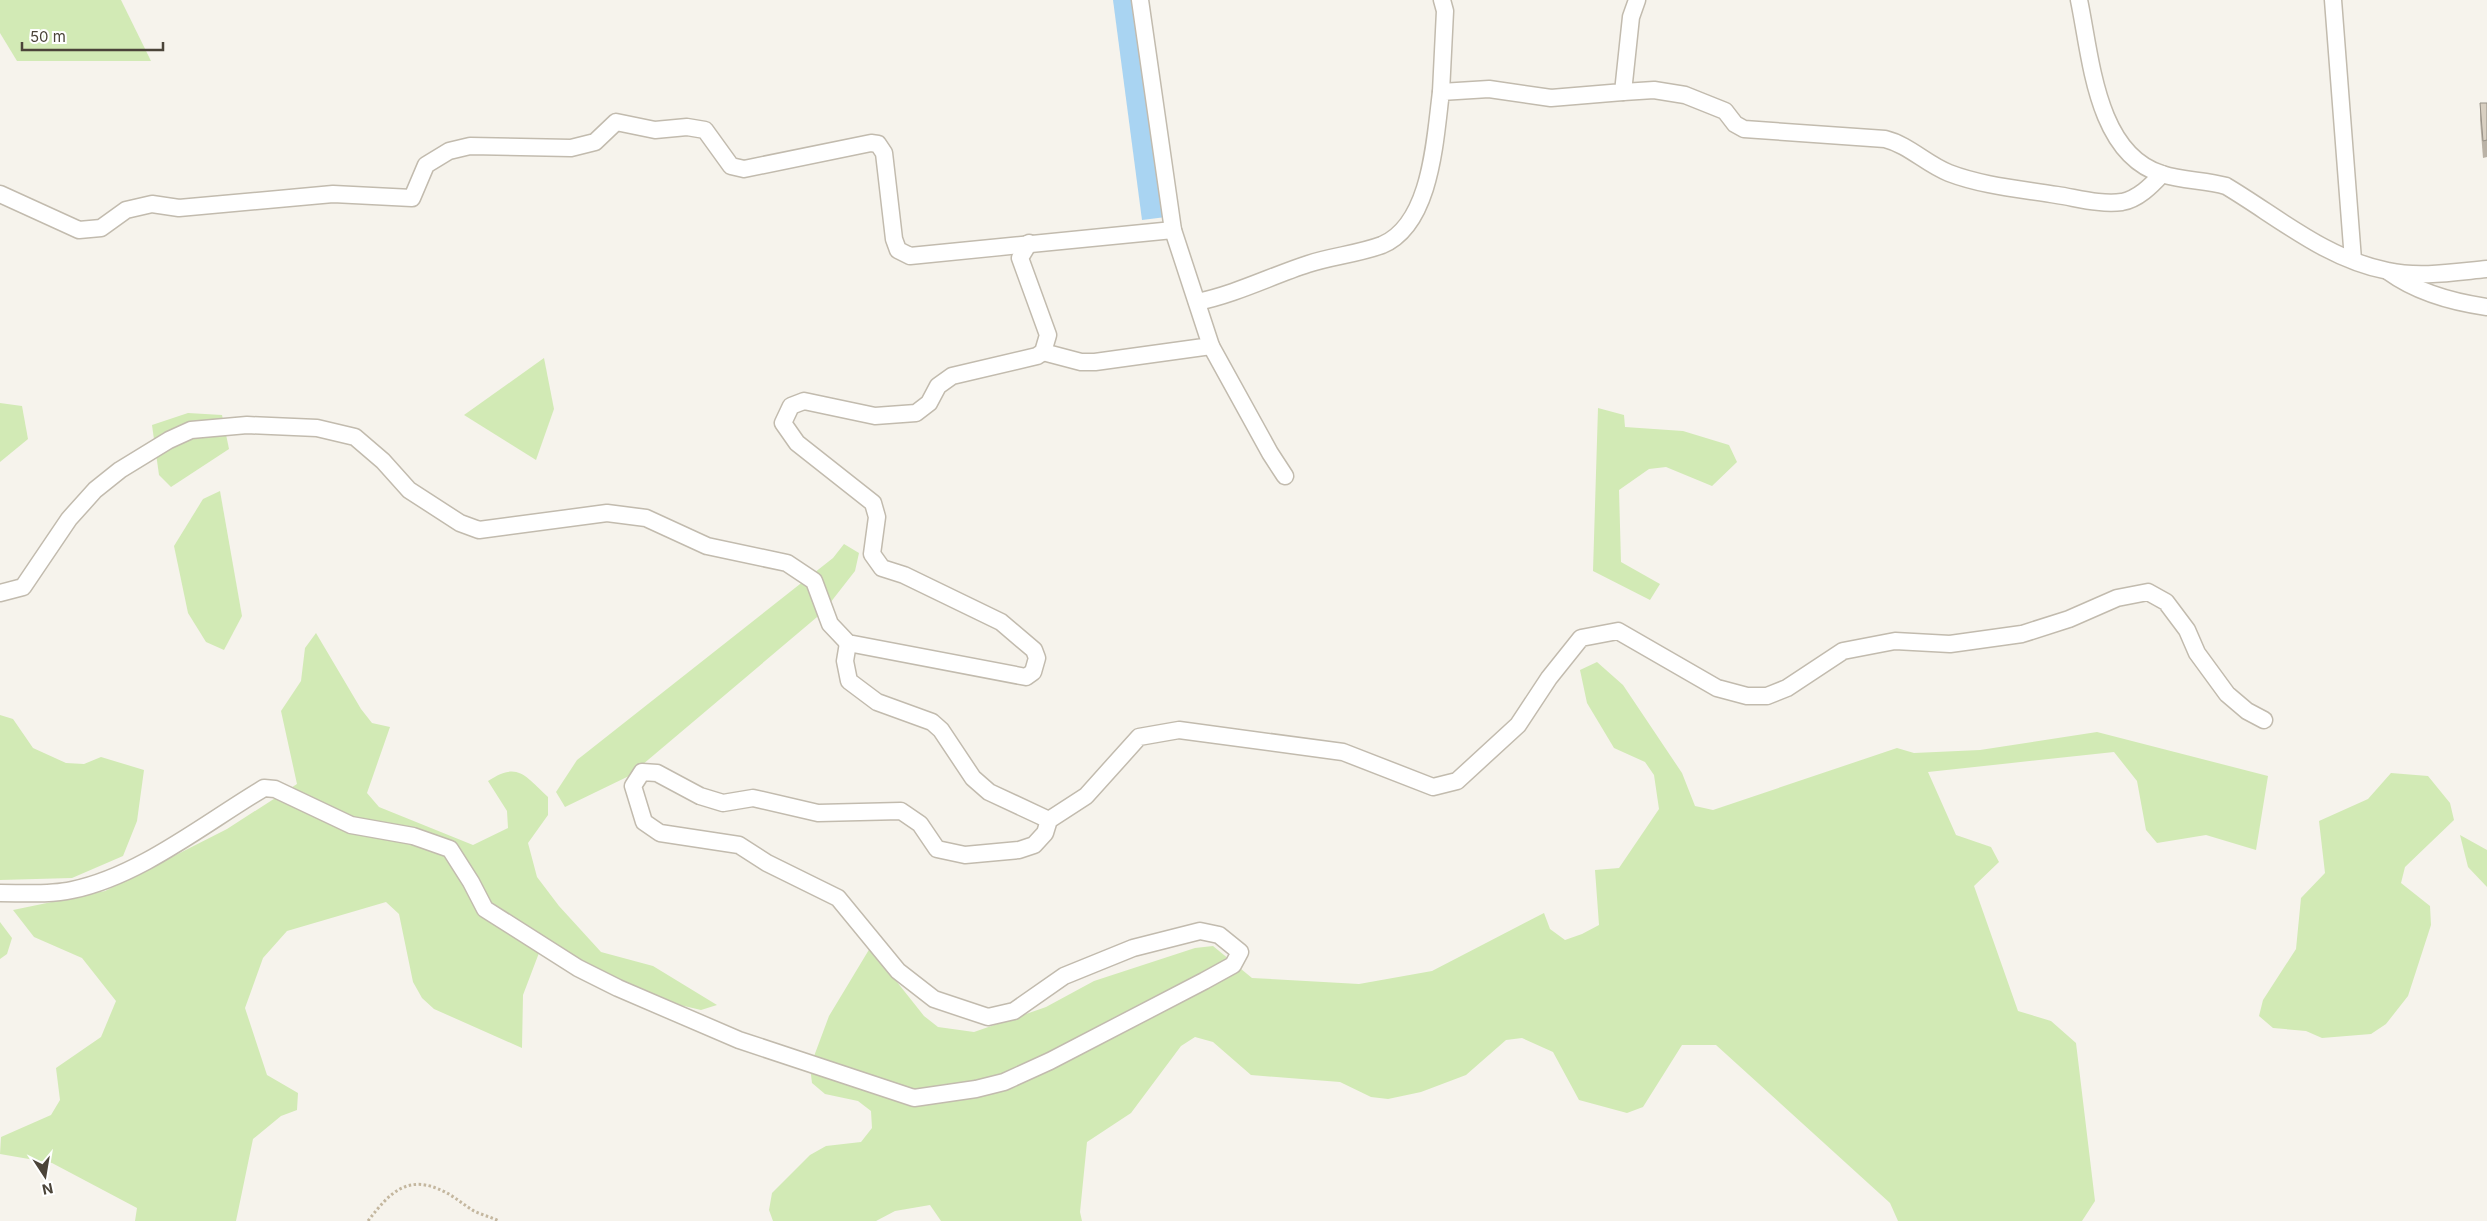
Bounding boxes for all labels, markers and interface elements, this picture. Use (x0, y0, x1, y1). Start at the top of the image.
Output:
scale bar (22, 20, 164, 52)
text: 50 m (30, 27, 66, 46)
north arrow (20, 1151, 70, 1201)
text: N (41, 1180, 55, 1199)

